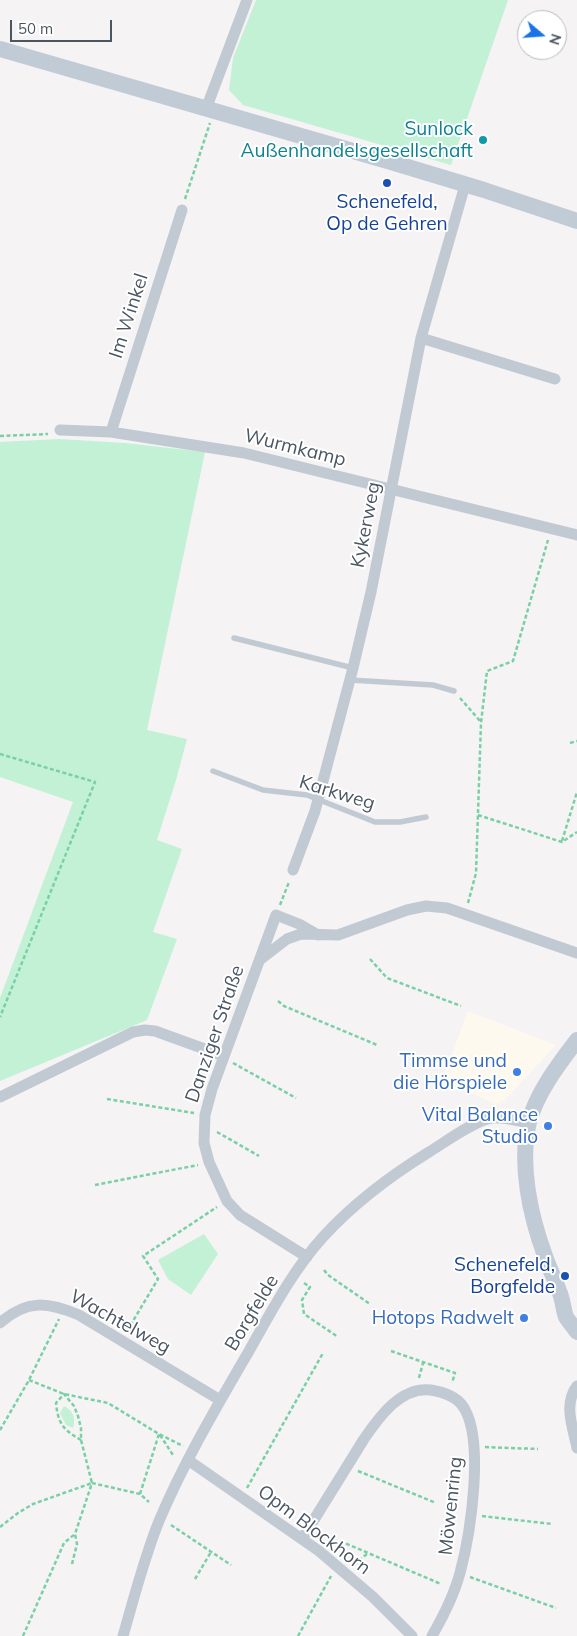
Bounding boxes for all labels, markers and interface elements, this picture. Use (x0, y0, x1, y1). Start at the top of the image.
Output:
scale bar (12, 10, 115, 42)
north arrow (517, 10, 567, 60)
text: 50 m (18, 19, 53, 38)
text: N (545, 32, 566, 47)
place label: Sunlock Außenhandelsgesellschaft (241, 118, 473, 162)
marker: Sunlock Außenhandelsgesellschaft (477, 134, 489, 146)
marker: Schenefeld, Op de Gehren (381, 177, 393, 189)
place label: Schenefeld, Op de Gehren (326, 191, 448, 235)
street label: Im Winkel (105, 271, 153, 361)
street label: Wurmkamp (242, 424, 348, 472)
street label: Kykerweg (346, 480, 386, 570)
street label: Karkweg (296, 771, 378, 815)
street label: Danziger Straße (181, 962, 249, 1106)
place label: Timmse und die Hörspiele (393, 1050, 507, 1094)
marker: Timmse und die Hörspiele (511, 1066, 523, 1078)
place label: Vital Balance Studio (422, 1104, 538, 1148)
marker: Vital Balance Studio (542, 1120, 554, 1132)
place label: Schenefeld, Borgfelde (454, 1254, 555, 1298)
marker: Schenefeld, Borgfelde (559, 1270, 571, 1282)
street label: Borgfelde (220, 1271, 284, 1355)
street label: Wachtelweg (66, 1285, 174, 1359)
place label: Hotops Radwelt (372, 1307, 514, 1329)
marker: Hotops Radwelt (518, 1312, 530, 1324)
street label: Möwenring (434, 1456, 468, 1556)
street label: Opm Blockhorn (253, 1480, 375, 1580)

